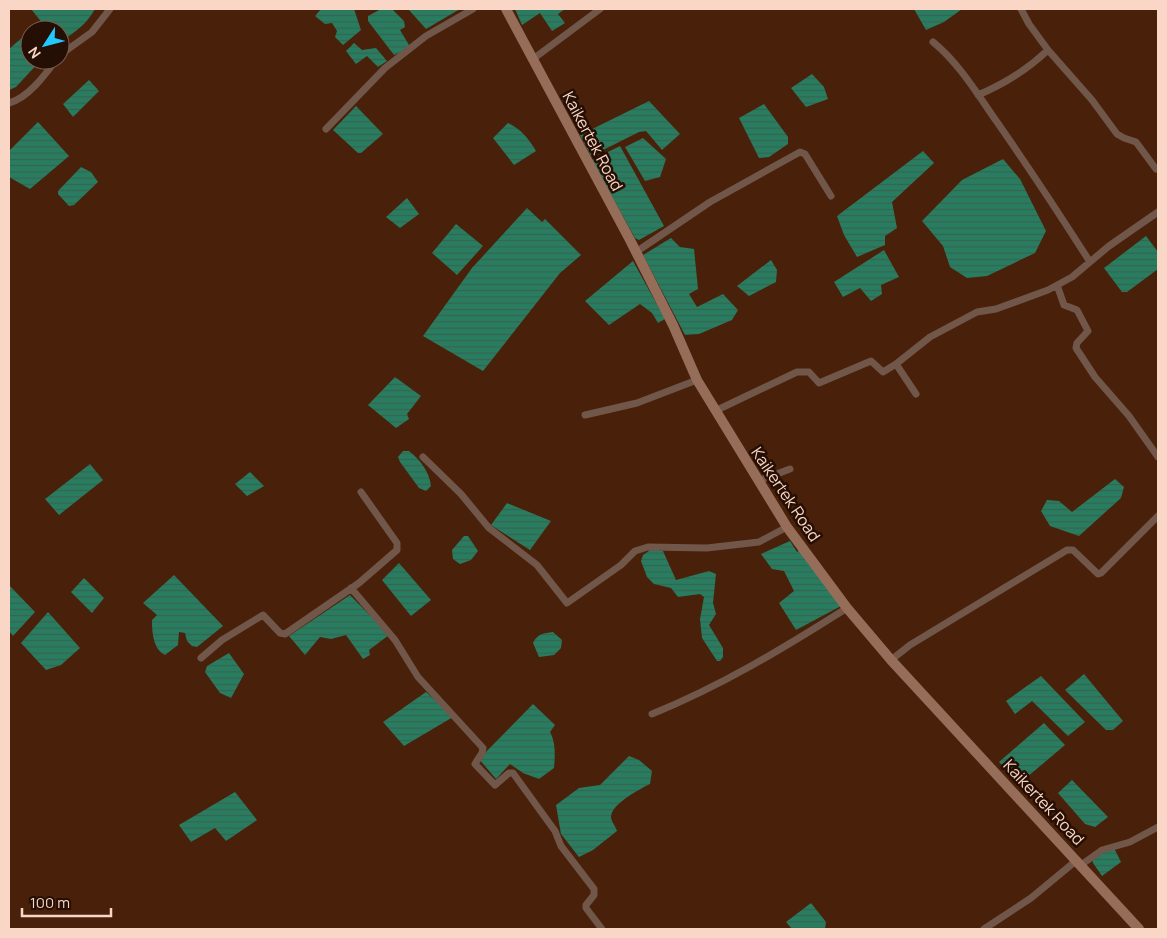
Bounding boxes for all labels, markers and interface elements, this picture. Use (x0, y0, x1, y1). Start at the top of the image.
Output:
north arrow (20, 20, 70, 70)
text: N (23, 43, 45, 63)
street label: Kaikertek Road (558, 87, 628, 195)
street label: Kaikertek Road (746, 442, 826, 546)
street label: Kaikertek Road (999, 754, 1089, 850)
scale bar (22, 886, 111, 918)
text: 100 m (30, 892, 70, 913)

